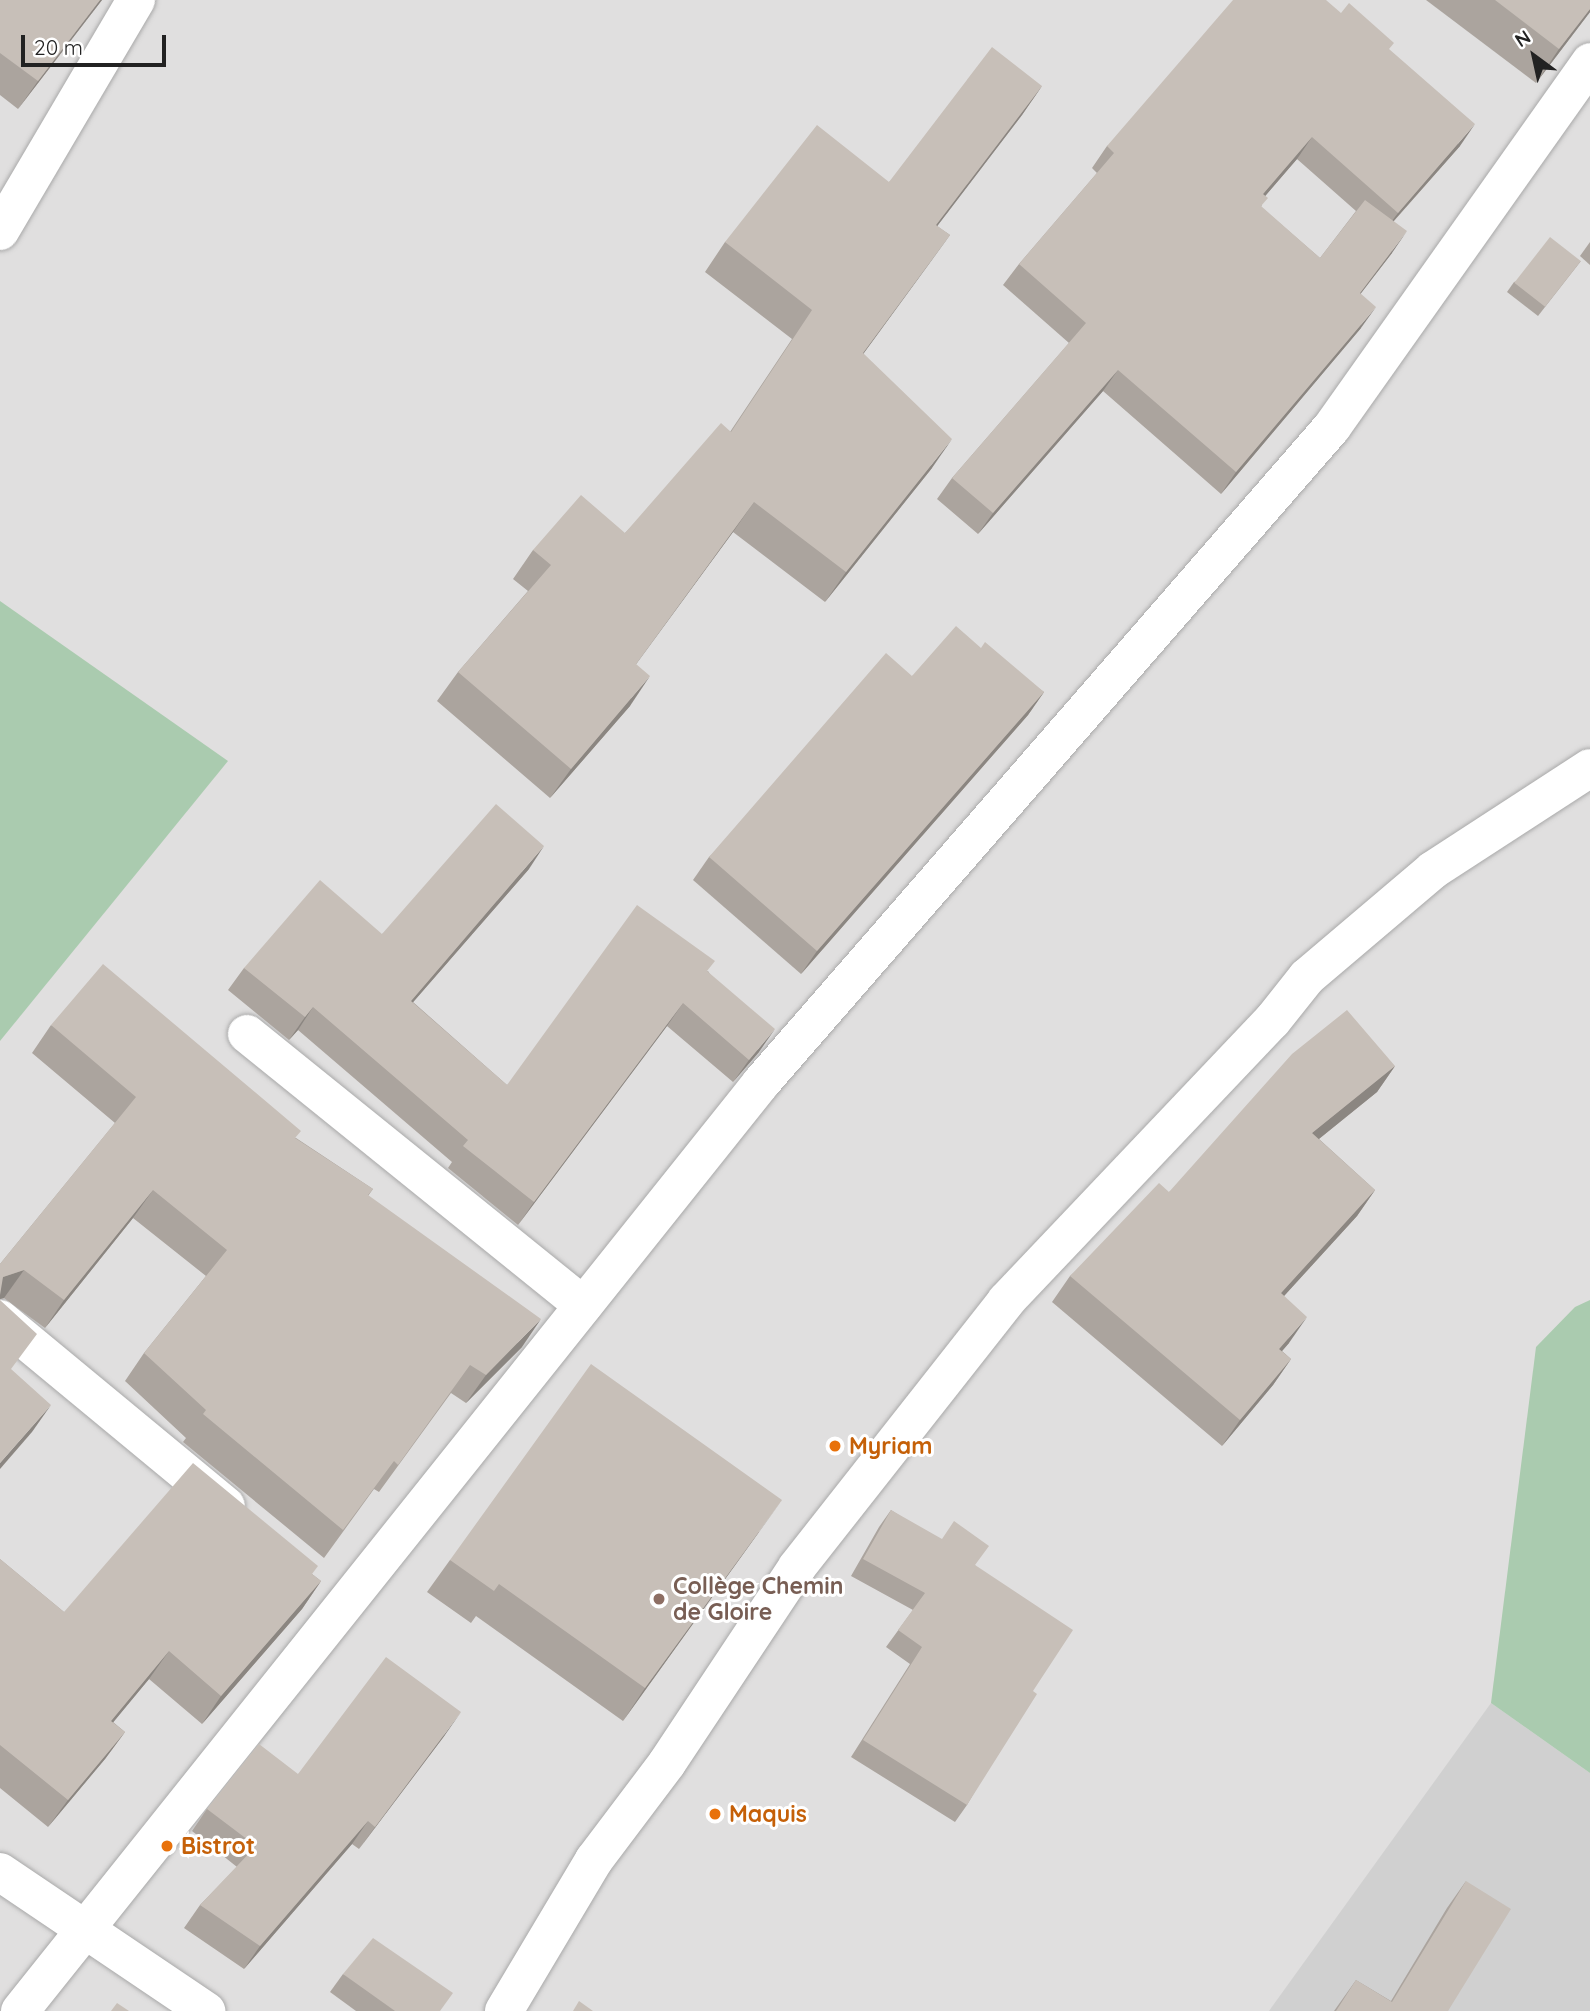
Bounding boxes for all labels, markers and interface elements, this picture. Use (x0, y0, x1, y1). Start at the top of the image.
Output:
scale bar (24, 21, 170, 65)
north arrow (1499, 21, 1569, 91)
text: N (1510, 25, 1535, 52)
text: 20 m (34, 34, 83, 60)
place label: Myriam (849, 1432, 932, 1460)
marker: Myriam (827, 1438, 843, 1454)
place label: Collège Chemin de Gloire (673, 1572, 843, 1626)
marker: Collège Chemin de Gloire (651, 1591, 667, 1607)
place label: Maquis (729, 1800, 807, 1828)
marker: Maquis (707, 1806, 723, 1822)
place label: Bistrot (181, 1832, 255, 1860)
marker: Bistrot (159, 1838, 175, 1854)

